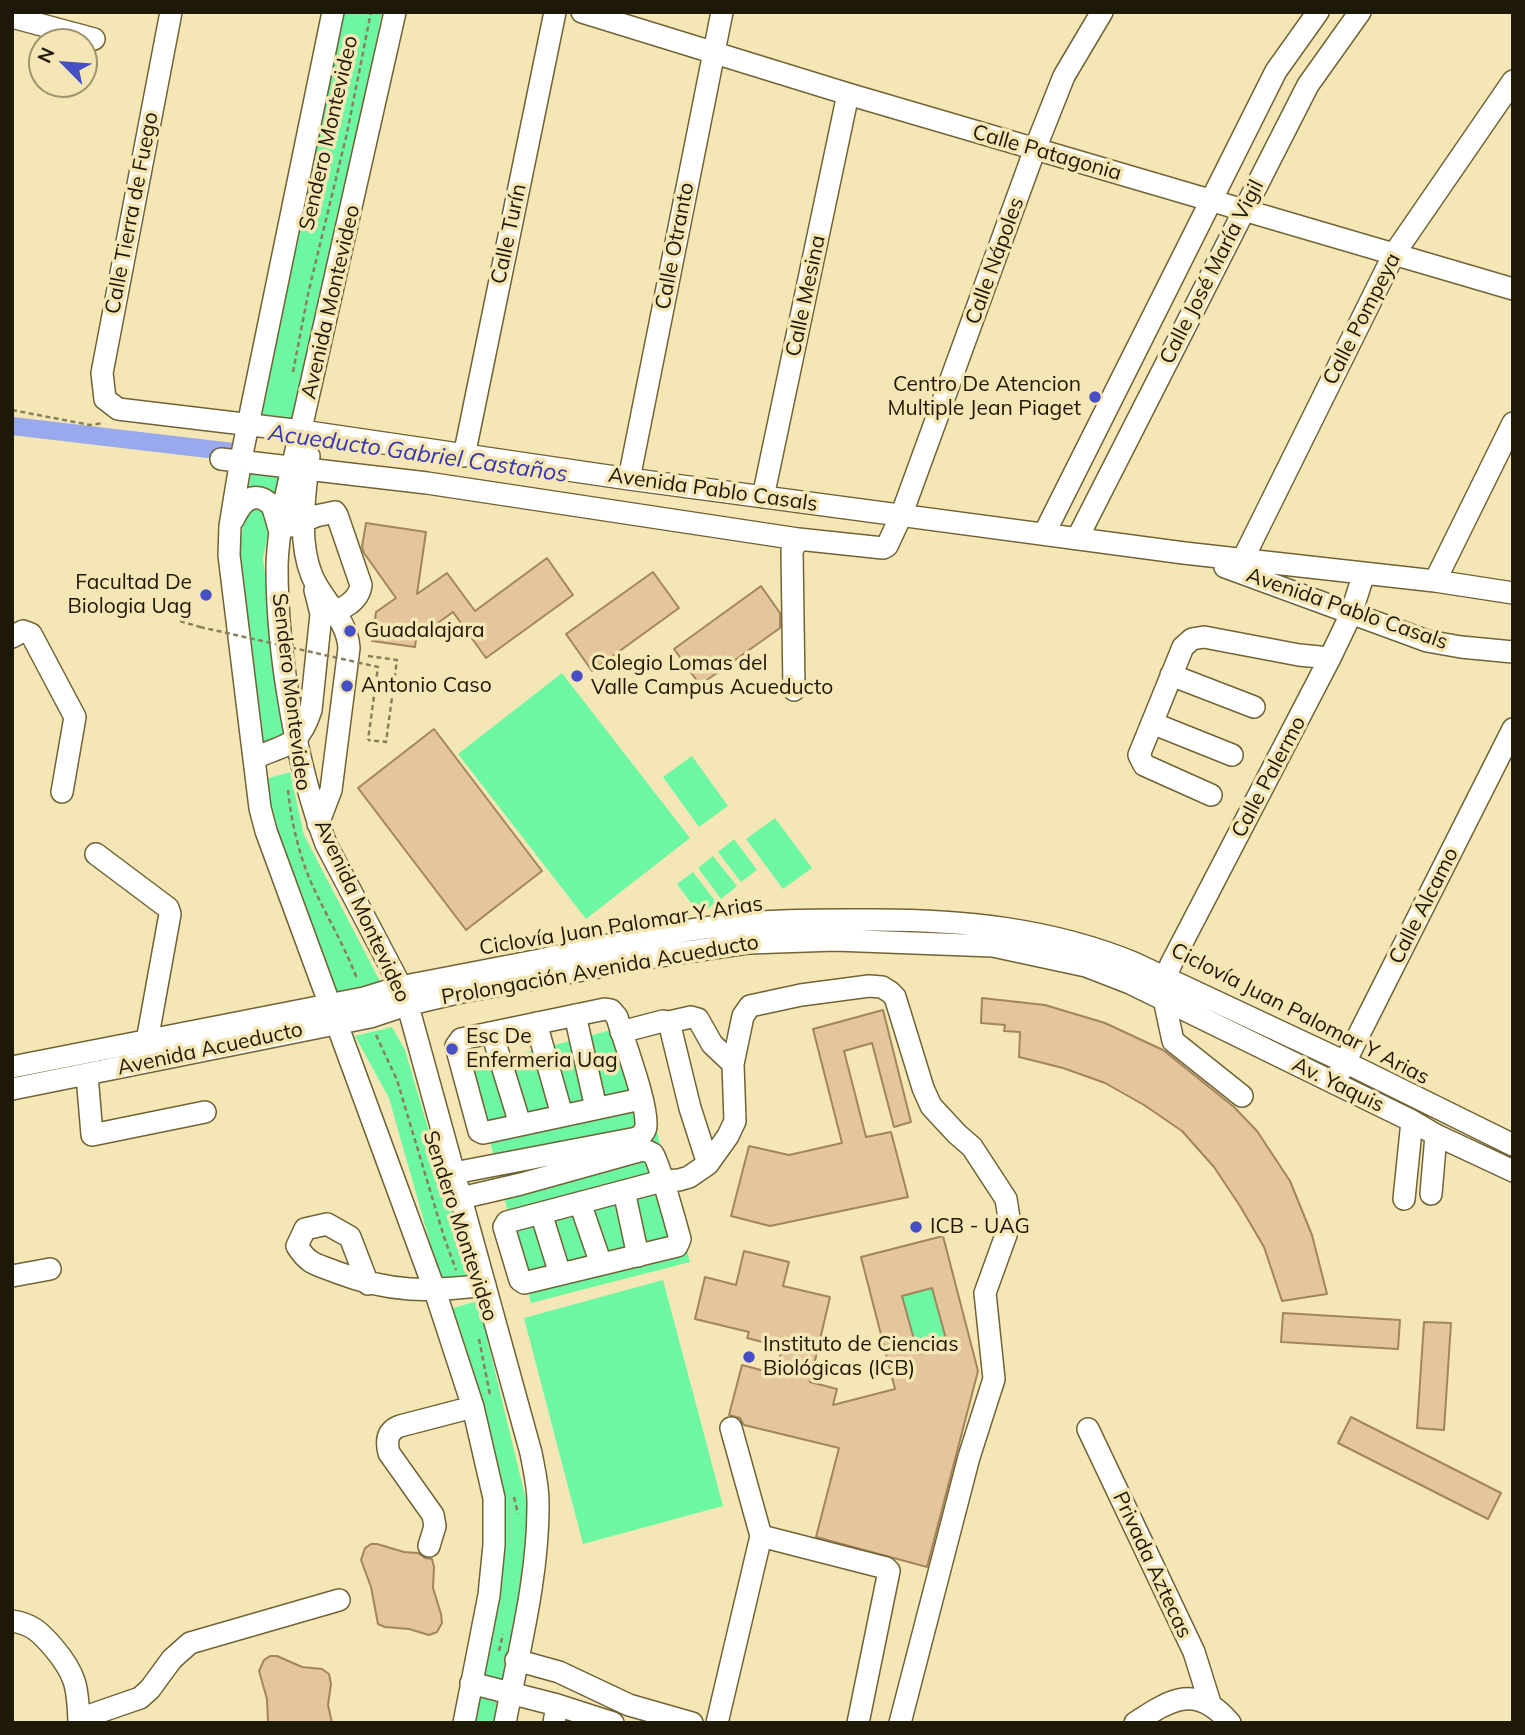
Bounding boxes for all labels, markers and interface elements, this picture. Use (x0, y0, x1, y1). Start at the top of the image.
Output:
north arrow (28, 28, 98, 98)
street label: Sendero Montevideo (294, 33, 364, 233)
text: N (32, 43, 60, 67)
street label: Calle Tierra de Fuego (100, 110, 164, 316)
street label: Calle Patagonia (970, 120, 1124, 186)
street label: Calle José María Vigil (1155, 176, 1269, 368)
street label: Calle Otranto (650, 180, 700, 312)
street label: Calle Turín (486, 182, 532, 286)
street label: Calle Nápoles (960, 194, 1030, 328)
street label: Avenida Montevideo (296, 203, 366, 401)
street label: Calle Mesina (781, 233, 831, 359)
street label: Calle Pompeya (1318, 249, 1406, 389)
place label: Centro De Atencion Multiple Jean Piaget (888, 372, 1081, 422)
marker: Centro De Atencion Multiple Jean Piaget (1087, 389, 1103, 405)
water label: Acueducto Gabriel Castaños (267, 419, 569, 489)
street label: Avenida Pablo Casals (607, 463, 819, 517)
street label: Avenida Pablo Casals (1243, 563, 1451, 655)
place label: Facultad De Biologia Uag (67, 570, 192, 620)
marker: Facultad De Biologia Uag (198, 587, 214, 603)
street label: Sendero Montevideo (266, 592, 316, 792)
place label: Guadalajara (364, 618, 485, 644)
marker: Guadalajara (342, 623, 358, 639)
place label: Colegio Lomas del Valle Campus Acueducto (591, 651, 833, 701)
marker: Colegio Lomas del Valle Campus Acueducto (569, 668, 585, 684)
place label: Antonio Caso (361, 673, 492, 699)
marker: Antonio Caso (339, 678, 355, 694)
street label: Calle Palermo (1226, 712, 1312, 842)
street label: Avenida Montevideo (309, 816, 415, 1006)
street label: Calle Alcamo (1384, 844, 1464, 968)
street label: Ciclovía Juan Palomar Y Arias (478, 891, 764, 961)
street label: Prolongación Avenida Acueducto (439, 930, 761, 1010)
street label: Ciclovía Juan Palomar Y Arias (1167, 938, 1433, 1090)
street label: Avenida Acueducto (115, 1017, 305, 1081)
place label: Esc De Enfermeria Uag (466, 1024, 618, 1074)
marker: Esc De Enfermeria Uag (444, 1041, 460, 1057)
street label: Av. Yaquis (1288, 1052, 1388, 1118)
street label: Sendero Montevideo (417, 1128, 503, 1324)
place label: ICB - UAG (930, 1214, 1030, 1240)
marker: ICB - UAG (908, 1219, 924, 1235)
place label: Instituto de Ciencias Biológicas (ICB) (763, 1332, 959, 1382)
marker: Instituto de Ciencias Biológicas (ICB) (741, 1349, 757, 1365)
street label: Privada Aztecas (1107, 1488, 1197, 1642)

